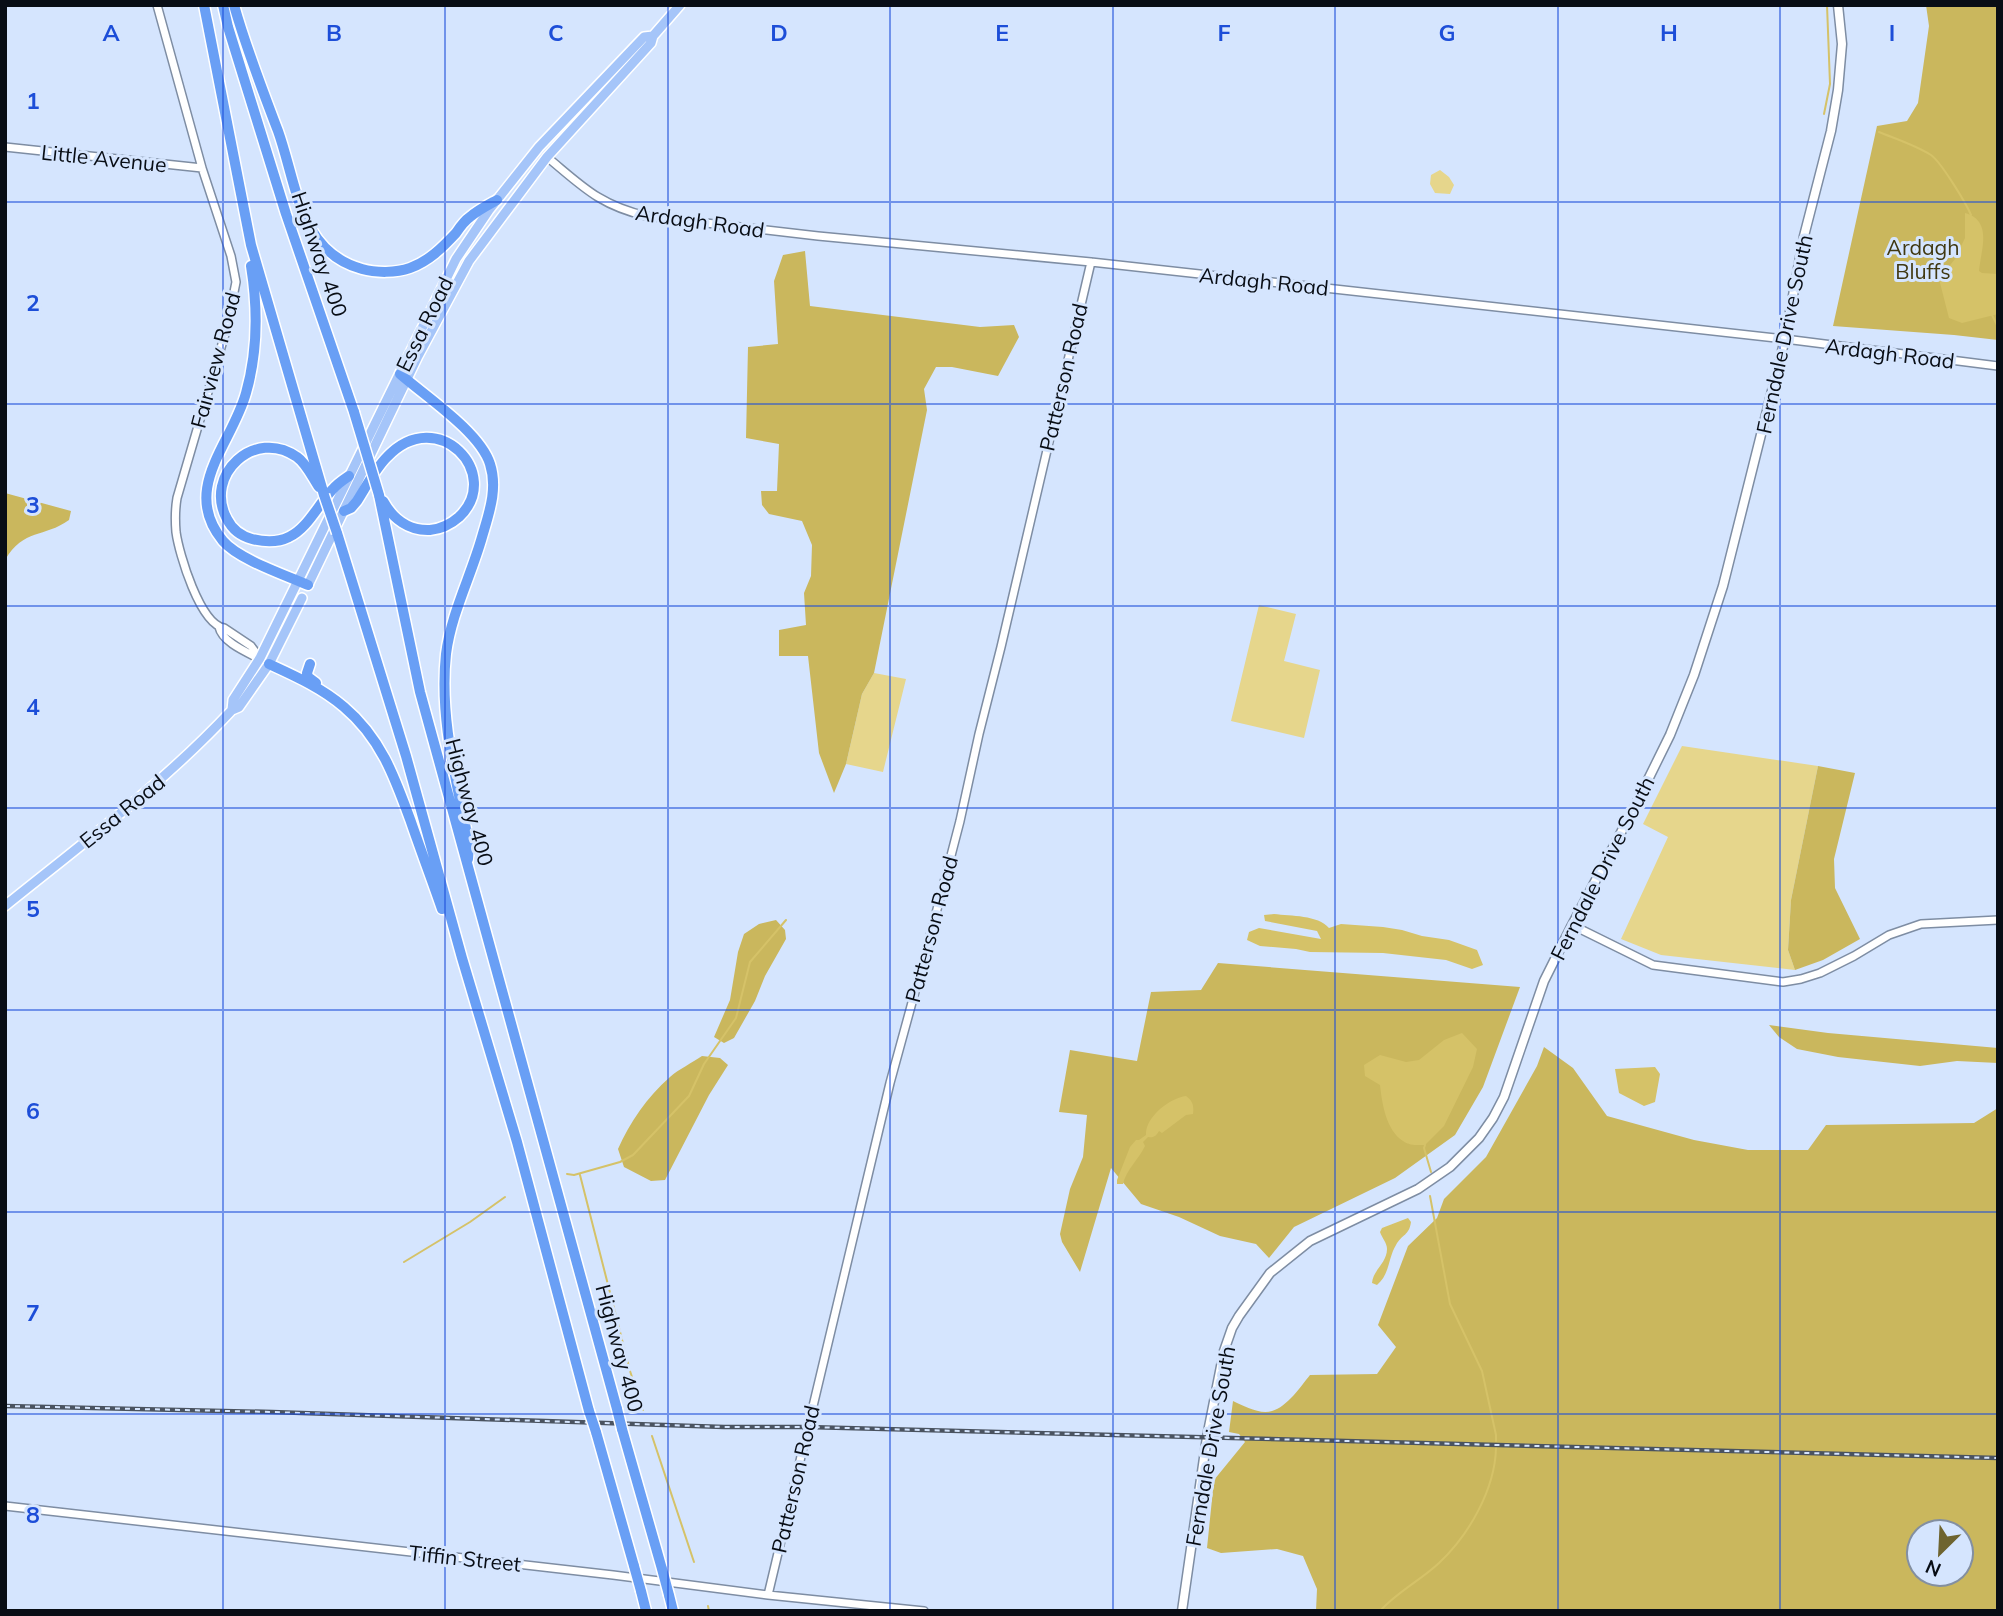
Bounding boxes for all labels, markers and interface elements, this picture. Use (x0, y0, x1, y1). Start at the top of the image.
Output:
text: A (102, 18, 120, 47)
text: B (326, 18, 342, 47)
text: C (548, 18, 564, 47)
text: D (770, 18, 788, 47)
text: E (995, 18, 1009, 47)
text: F (1217, 18, 1231, 47)
text: G (1438, 18, 1456, 47)
text: H (1660, 18, 1678, 47)
text: I (1889, 18, 1895, 47)
text: 1 (26, 86, 40, 115)
street label: Little Avenue (40, 138, 168, 178)
street label: Highway 400 (286, 188, 354, 320)
street label: Ardagh Road (634, 199, 766, 243)
street label: Ferndale Drive South (1750, 232, 1818, 436)
park label: Ardagh Bluffs (1886, 234, 1960, 284)
street label: Ardagh Road (1198, 261, 1330, 301)
street label: Essa Road (390, 272, 458, 376)
text: 2 (26, 288, 40, 317)
street label: Fairview Road (184, 289, 246, 431)
street label: Patterson Road (1033, 301, 1093, 453)
street label: Ardagh Road (1824, 332, 1956, 374)
text: 3 (26, 490, 40, 519)
text: 4 (26, 692, 40, 721)
street label: Highway 400 (441, 735, 499, 869)
street label: Essa Road (74, 769, 170, 853)
street label: Ferndale Drive South (1544, 772, 1660, 964)
street label: Patterson Road (899, 853, 963, 1005)
text: 5 (26, 894, 40, 923)
text: 6 (26, 1096, 40, 1125)
street label: Highway 400 (591, 1281, 649, 1415)
text: 7 (26, 1298, 40, 1327)
street label: Ferndale Drive South (1180, 1344, 1240, 1548)
street label: Patterson Road (765, 1403, 825, 1555)
text: 8 (26, 1500, 40, 1529)
north arrow (1905, 1518, 1975, 1588)
street label: Tiffin Street (408, 1539, 522, 1577)
text: N (1922, 1555, 1945, 1582)

